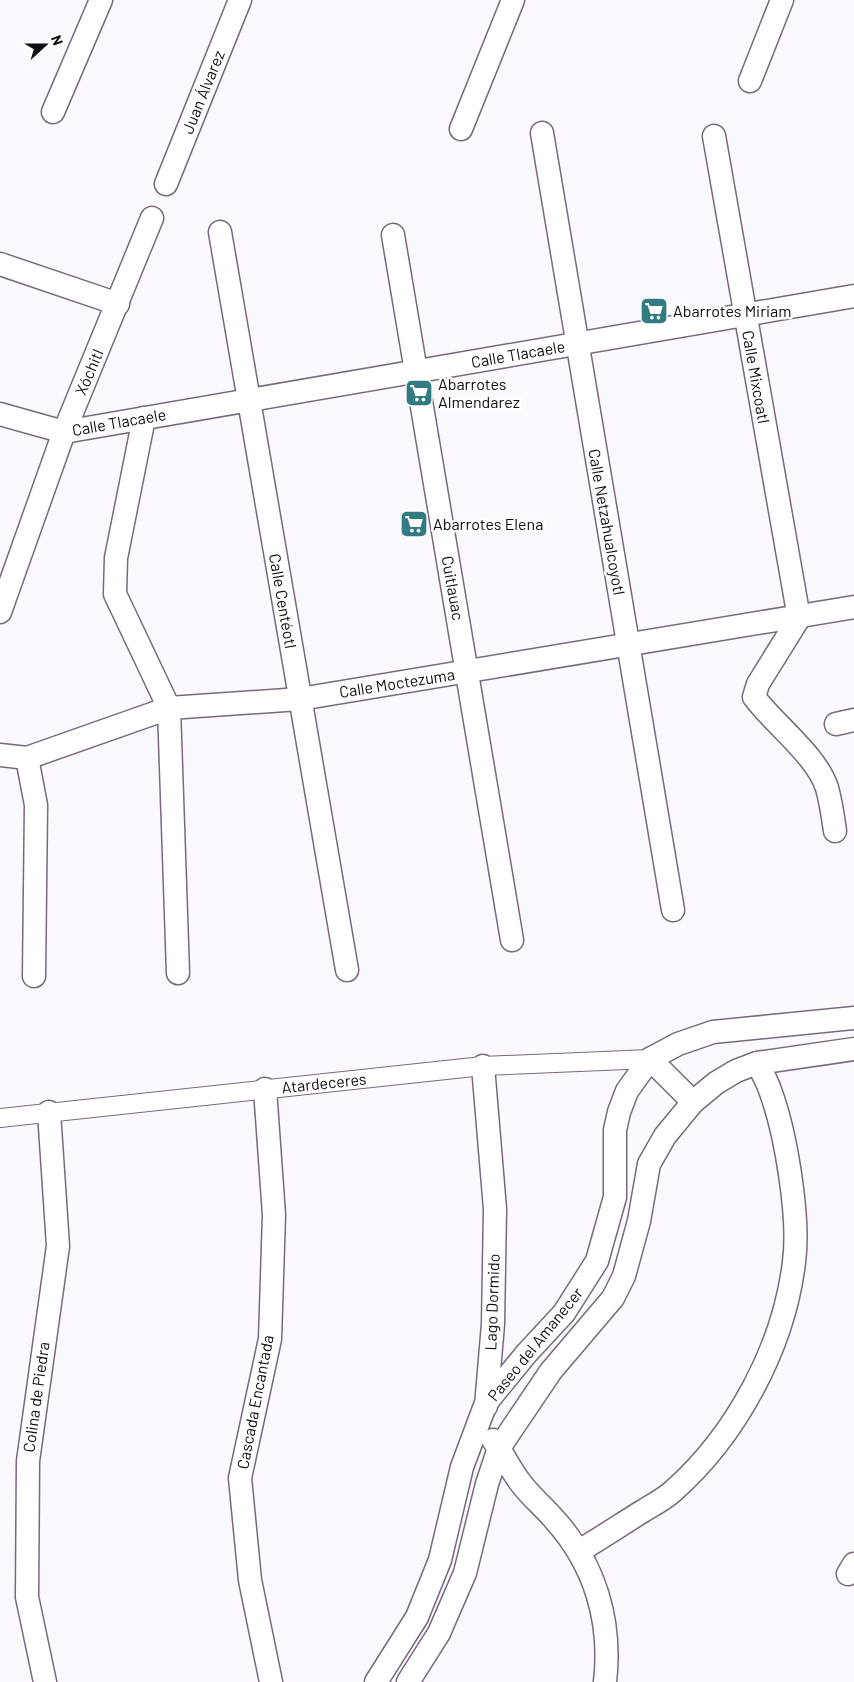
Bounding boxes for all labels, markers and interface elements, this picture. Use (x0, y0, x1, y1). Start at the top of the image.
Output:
north arrow (20, 20, 70, 70)
text: N (48, 33, 67, 48)
street label: Juan Álvarez (177, 47, 228, 136)
supermarket icon: Abarrotes Miriam (639, 296, 669, 326)
place label: Abarrotes Miriam (673, 301, 792, 320)
street label: Calle Mixcoatl (739, 329, 774, 425)
street label: Calle Tlacaele (469, 336, 566, 371)
street label: Xóchitl (70, 346, 107, 398)
place label: Abarrotes Almendarez (438, 374, 520, 411)
supermarket icon: Abarrotes Almendarez (404, 378, 434, 408)
street label: Calle Tlacaele (70, 404, 167, 439)
street label: Calle Netzahualcoyotl (585, 447, 630, 597)
supermarket icon: Abarrotes Elena (399, 509, 429, 539)
place label: Abarrotes Elena (433, 514, 543, 533)
street label: Calle Centéotl (266, 552, 301, 650)
street label: Cuitlauac (438, 554, 469, 622)
street label: Calle Moctezuma (338, 664, 456, 701)
street label: Atardeceres (281, 1069, 367, 1096)
street label: Lago Dormido (480, 1253, 503, 1351)
street label: Paseo del Amanecer (483, 1283, 586, 1404)
street label: Cascada Encantada (232, 1333, 277, 1471)
street label: Colina de Piedra (18, 1340, 53, 1453)

